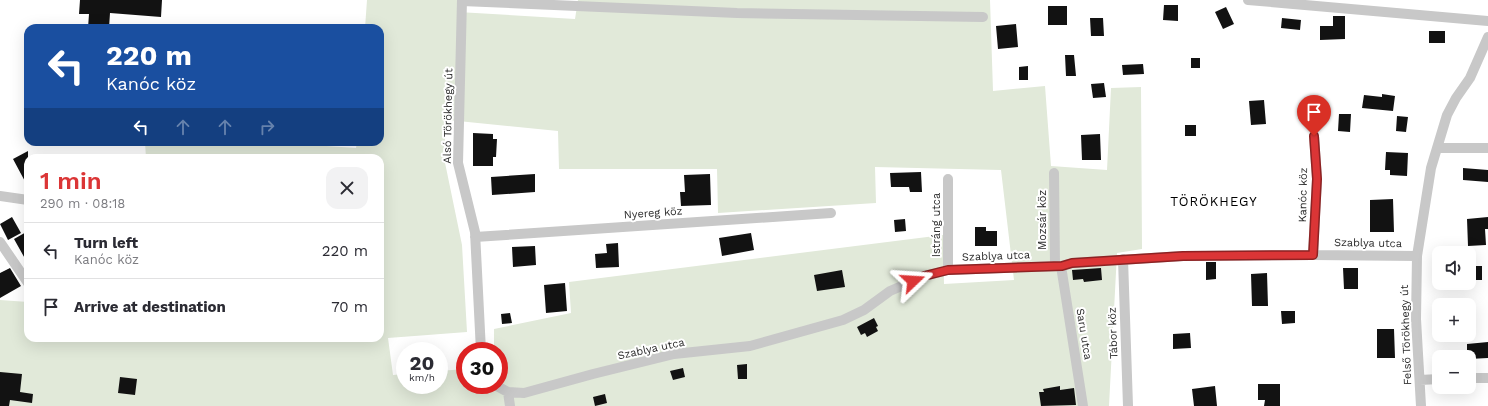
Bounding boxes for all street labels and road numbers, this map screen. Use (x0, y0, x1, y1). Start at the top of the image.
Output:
street label: Alsó Törökhegy út (441, 68, 455, 164)
street label: Kanóc köz (1296, 167, 1310, 223)
street label: Mozsár köz (1036, 190, 1049, 250)
street label: Istráng utca (930, 193, 943, 257)
street label: Nyereg köz (623, 204, 683, 222)
street label: Szablya utca (1334, 236, 1402, 250)
street label: Szablya utca (962, 248, 1030, 264)
street label: Felső Törökhegy út (1398, 284, 1414, 385)
street label: Saru utca (1074, 307, 1094, 361)
street label: Tábor köz (1106, 307, 1120, 359)
street label: Szablya utca (616, 336, 686, 362)

